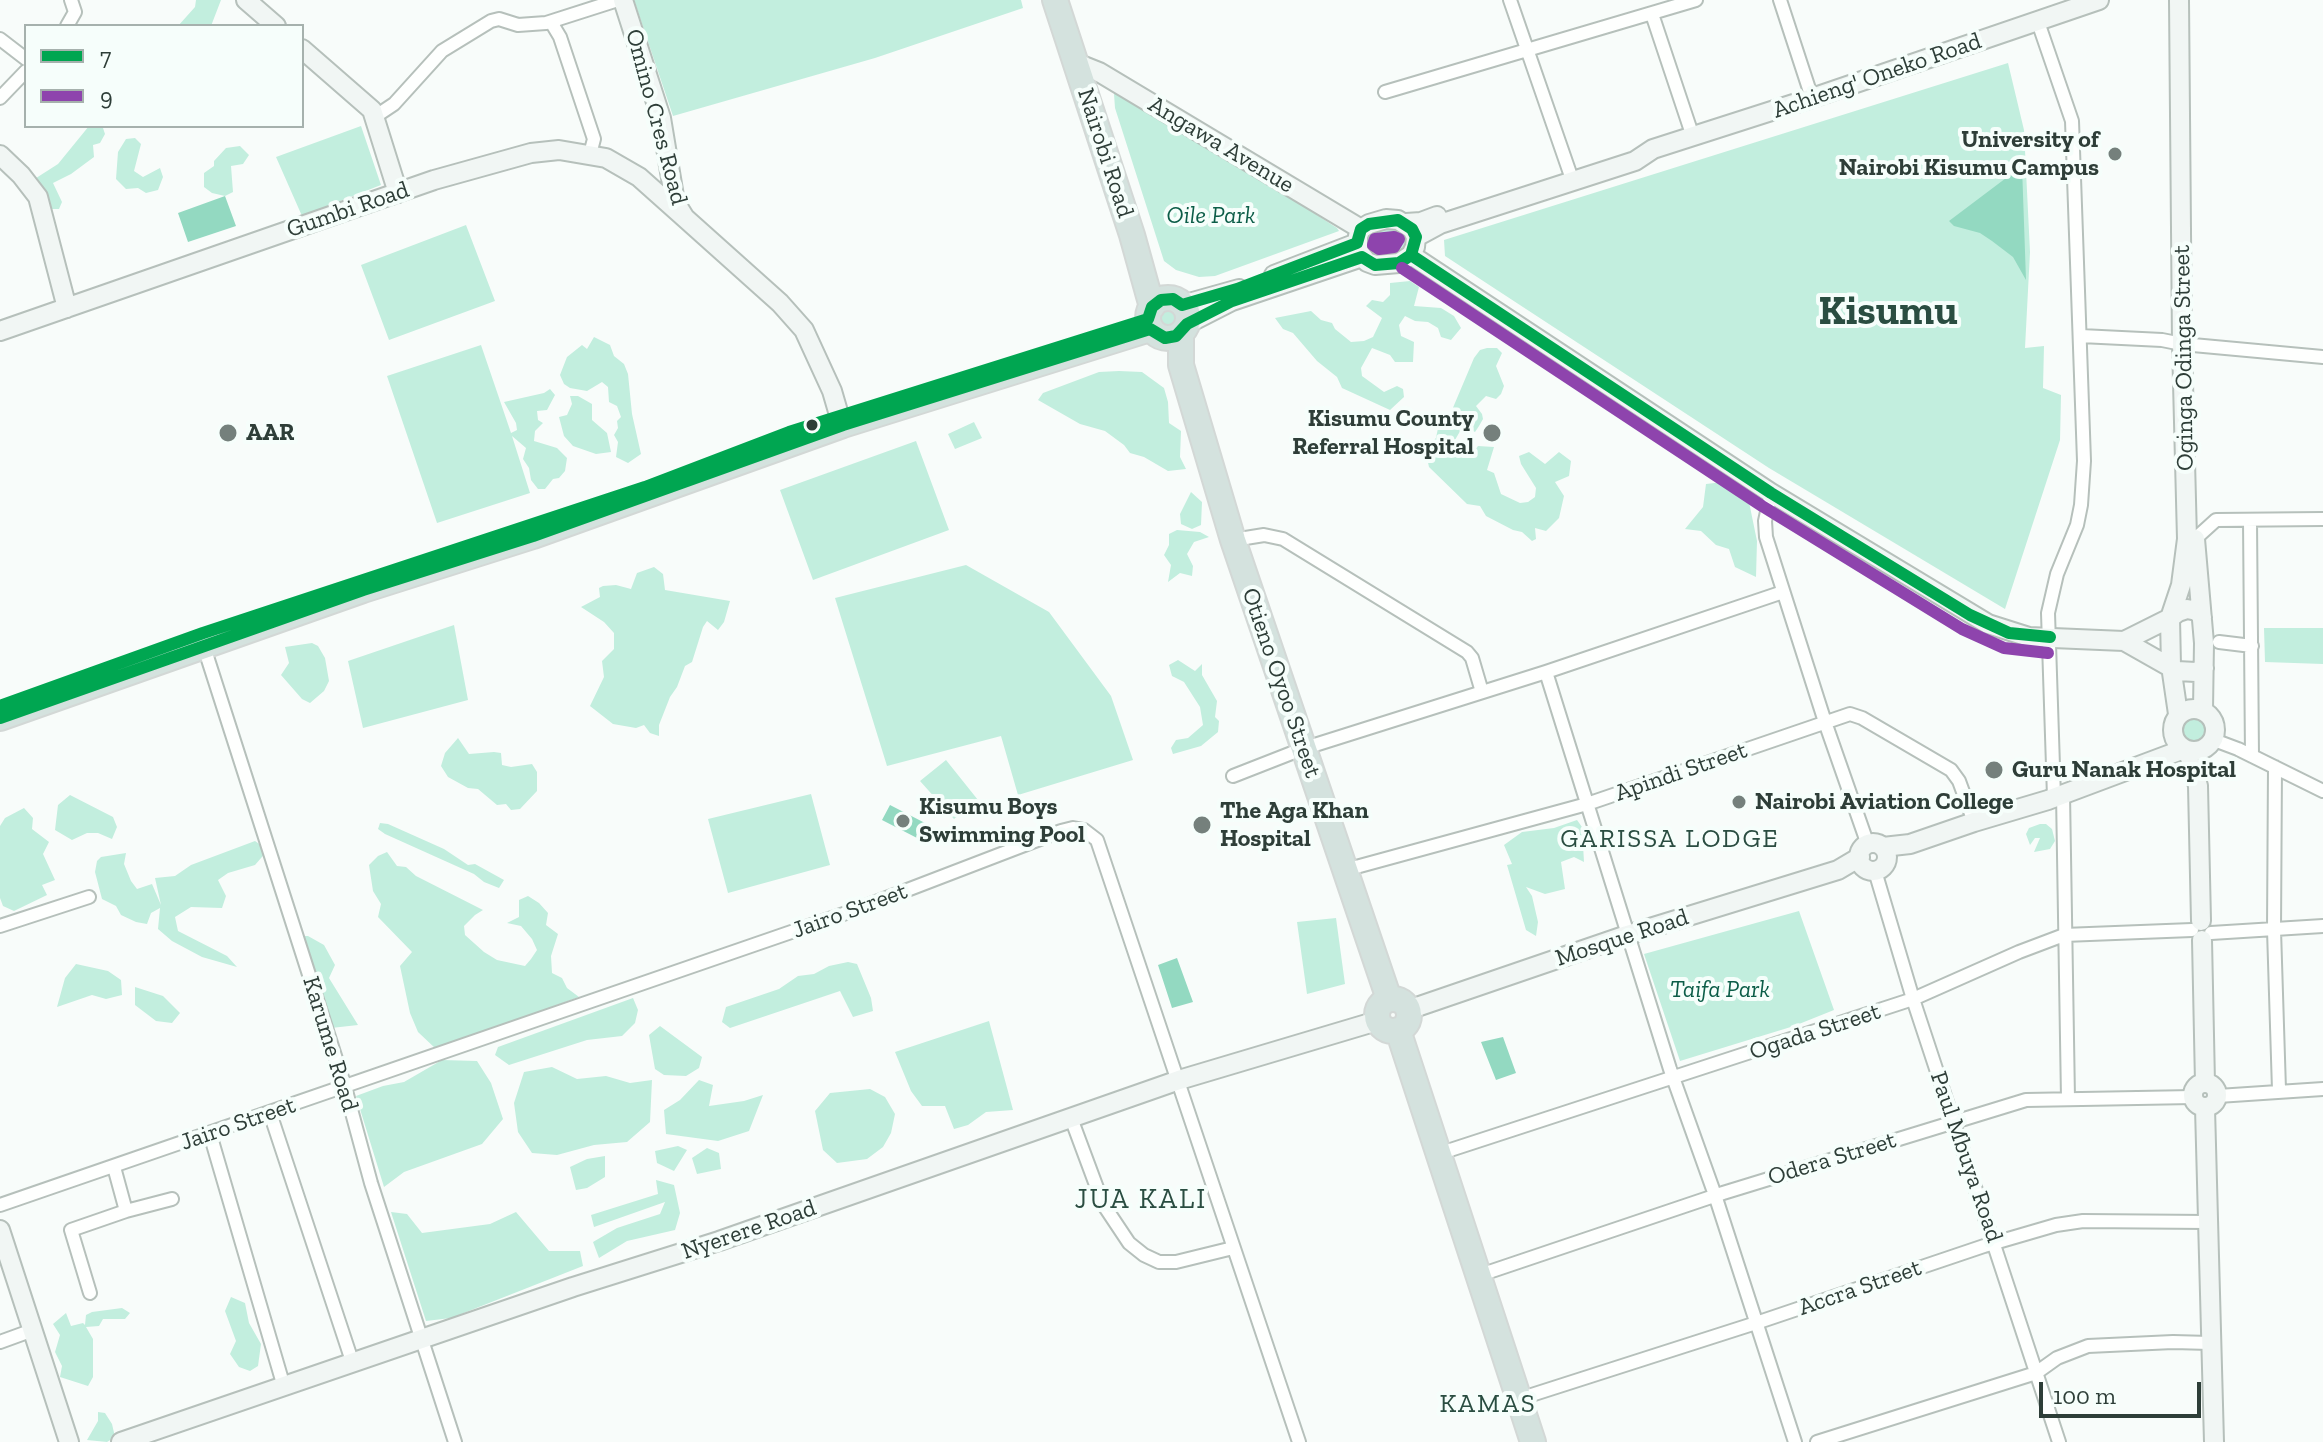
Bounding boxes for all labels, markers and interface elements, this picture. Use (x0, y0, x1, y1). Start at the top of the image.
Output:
legend (24, 24, 304, 128)
street label: Omino Cres Road (619, 26, 693, 208)
street label: Achieng' Oneko Road (1769, 27, 1985, 125)
text: 7 (100, 42, 111, 71)
text: 9 (100, 82, 113, 111)
street label: Nairobi Road (1071, 85, 1139, 221)
street label: Angawa Avenue (1143, 90, 1299, 200)
place label: University of Nairobi Kisumu Campus (1839, 126, 2099, 182)
marker: University of Nairobi Kisumu Campus (2106, 145, 2124, 163)
street label: Gumbi Road (283, 176, 413, 244)
park label: Oile Park (1167, 202, 1255, 230)
street label: Oginga Odinga Street (2168, 245, 2200, 471)
district label: Kisumu (1818, 289, 1958, 337)
place label: Kisumu County Referral Hospital (1292, 405, 1474, 461)
unlabelled marker (804, 417, 820, 433)
place label: AAR (246, 419, 294, 447)
marker: AAR (217, 422, 239, 444)
marker: Kisumu County Referral Hospital (1481, 422, 1503, 444)
street label: Otieno Oyoo Street (1235, 584, 1327, 782)
street label: Apindi Street (1611, 736, 1751, 808)
place label: Guru Nanak Hospital (2012, 756, 2236, 784)
marker: Guru Nanak Hospital (1983, 759, 2005, 781)
place label: Nairobi Aviation College (1755, 788, 2014, 816)
place label: Kisumu Boys Swimming Pool (919, 793, 1085, 849)
marker: Nairobi Aviation College (1730, 793, 1748, 811)
place label: The Aga Khan Hospital (1220, 797, 1369, 853)
marker: Kisumu Boys Swimming Pool (894, 812, 912, 830)
marker: The Aga Khan Hospital (1191, 814, 1213, 836)
district label: GARISSA LODGE (1560, 824, 1780, 856)
street label: Jairo Street (789, 877, 911, 945)
street label: Mosque Road (1552, 903, 1692, 973)
street label: Karume Road (296, 973, 364, 1115)
park label: Taifa Park (1670, 976, 1770, 1004)
street label: Ogada Street (1746, 997, 1884, 1067)
street label: Paul Mbuya Road (1923, 1068, 2009, 1246)
street label: Jairo Street (177, 1091, 299, 1157)
street label: Odera Street (1765, 1126, 1899, 1192)
district label: JUA KALI (1075, 1183, 1207, 1217)
street label: Nyerere Road (678, 1194, 820, 1266)
street label: Accra Street (1795, 1254, 1925, 1322)
scale bar (2043, 1366, 2205, 1416)
text: 100 m (2053, 1381, 2116, 1410)
district label: KAMAS (1439, 1389, 1537, 1421)

